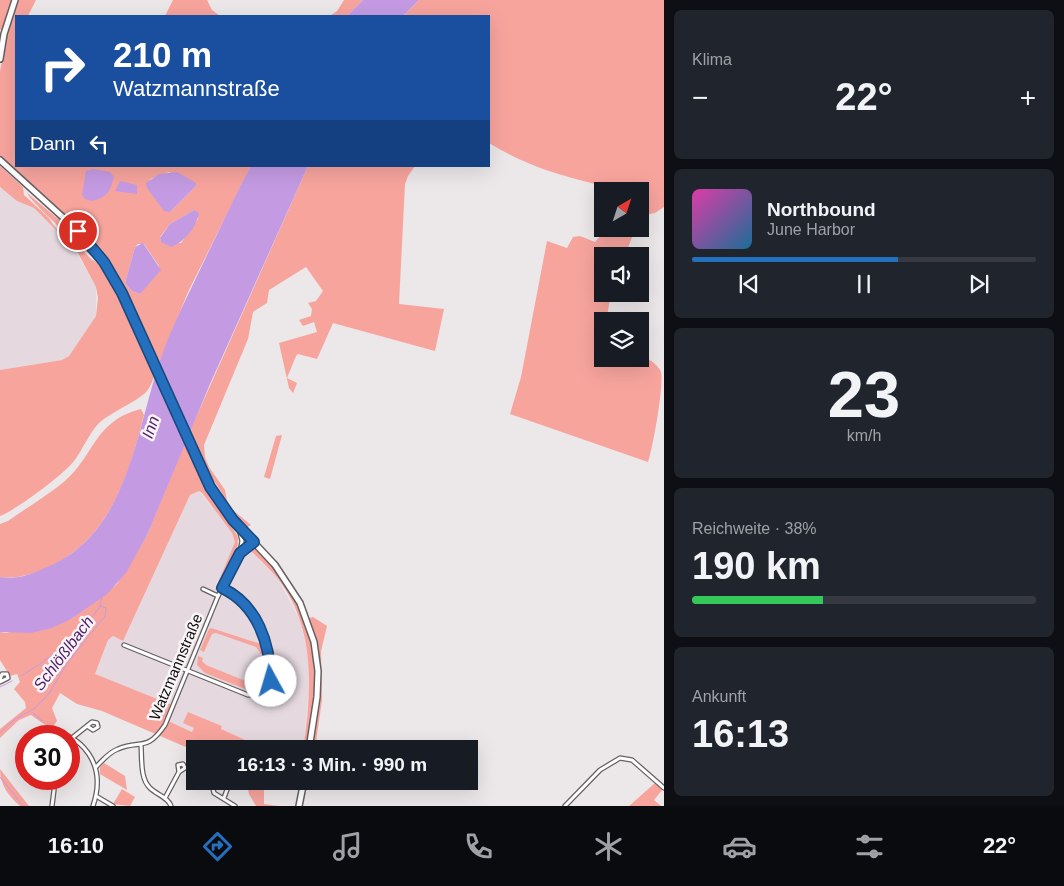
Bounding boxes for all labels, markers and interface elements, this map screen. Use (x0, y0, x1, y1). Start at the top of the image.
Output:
icon: right (30, 35, 95, 100)
text: 210 m (113, 35, 212, 74)
text: Klima (692, 51, 732, 68)
text: Watzmannstraße (113, 76, 280, 101)
text: 22° (835, 76, 893, 118)
text: − (692, 82, 708, 113)
text: + (1020, 82, 1036, 113)
icon: left (85, 130, 113, 158)
text: Dann (30, 133, 75, 154)
north arrow (594, 182, 649, 238)
map controls (594, 182, 649, 367)
text: Northbound (767, 199, 876, 220)
pin (57, 210, 99, 252)
icon: arrive (64, 217, 92, 245)
text: June Harbor (767, 221, 855, 238)
button: sound (594, 247, 649, 302)
icon: previous (735, 270, 763, 298)
icon: pause (850, 270, 878, 298)
icon: next (965, 270, 993, 298)
button: layers (594, 312, 649, 367)
text: 23 (828, 358, 900, 431)
water label: Inn (139, 414, 162, 440)
text: km/h (847, 427, 881, 444)
text: Reichweite · 38% (692, 520, 817, 537)
text: 190 km (692, 545, 821, 587)
street label: Watzmannstraße (146, 611, 206, 722)
water label: Schlößlbach (30, 613, 97, 694)
position arrow (244, 654, 296, 706)
text: Ankunft (692, 688, 746, 705)
text: 16:13 (692, 713, 789, 755)
speed limit sign: 30 (15, 725, 80, 790)
text: 16:13 · 3 Min. · 990 m (237, 754, 427, 775)
icon: directions (200, 829, 235, 864)
icon: music (330, 829, 365, 864)
icon: phone (461, 829, 496, 864)
icon: climate (591, 829, 626, 864)
icon: car (722, 829, 757, 864)
icon: filters (852, 829, 887, 864)
text: 16:10 (48, 833, 104, 858)
text: 22° (983, 833, 1016, 858)

